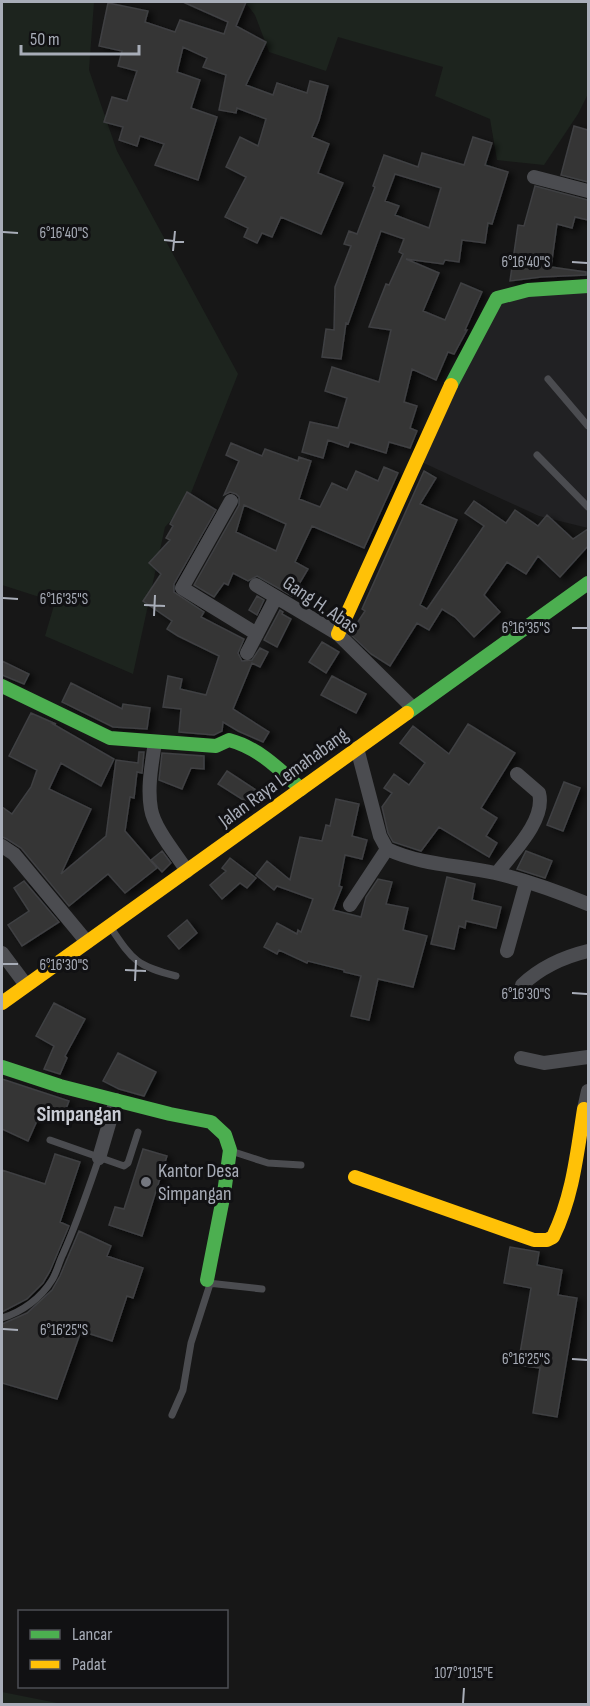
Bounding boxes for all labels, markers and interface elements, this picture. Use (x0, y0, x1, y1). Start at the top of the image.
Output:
scale bar (21, 18, 140, 56)
text: 50 m (30, 29, 60, 50)
text: 6°16'40"S (40, 224, 88, 243)
text: 6°16'40"S (502, 253, 550, 272)
street label: Gang H. Abas (278, 571, 363, 639)
text: 6°16'35"S (40, 590, 88, 609)
text: 6°16'35"S (502, 619, 550, 638)
street label: Jalan Raya Lemahabang (213, 723, 353, 833)
text: 6°16'30"S (40, 956, 89, 975)
text: 6°16'30"S (502, 985, 551, 1004)
district label: Simpangan (36, 1101, 122, 1128)
place label: Kantor Desa Simpangan (158, 1159, 239, 1206)
marker: Kantor Desa Simpangan (139, 1175, 153, 1189)
text: 6°16'25"S (40, 1321, 88, 1340)
text: 6°16'25"S (502, 1350, 550, 1369)
legend (18, 1610, 228, 1688)
text: Lancar (72, 1624, 112, 1645)
text: Padat (72, 1654, 107, 1675)
text: 107°10'15"E (434, 1664, 494, 1683)

